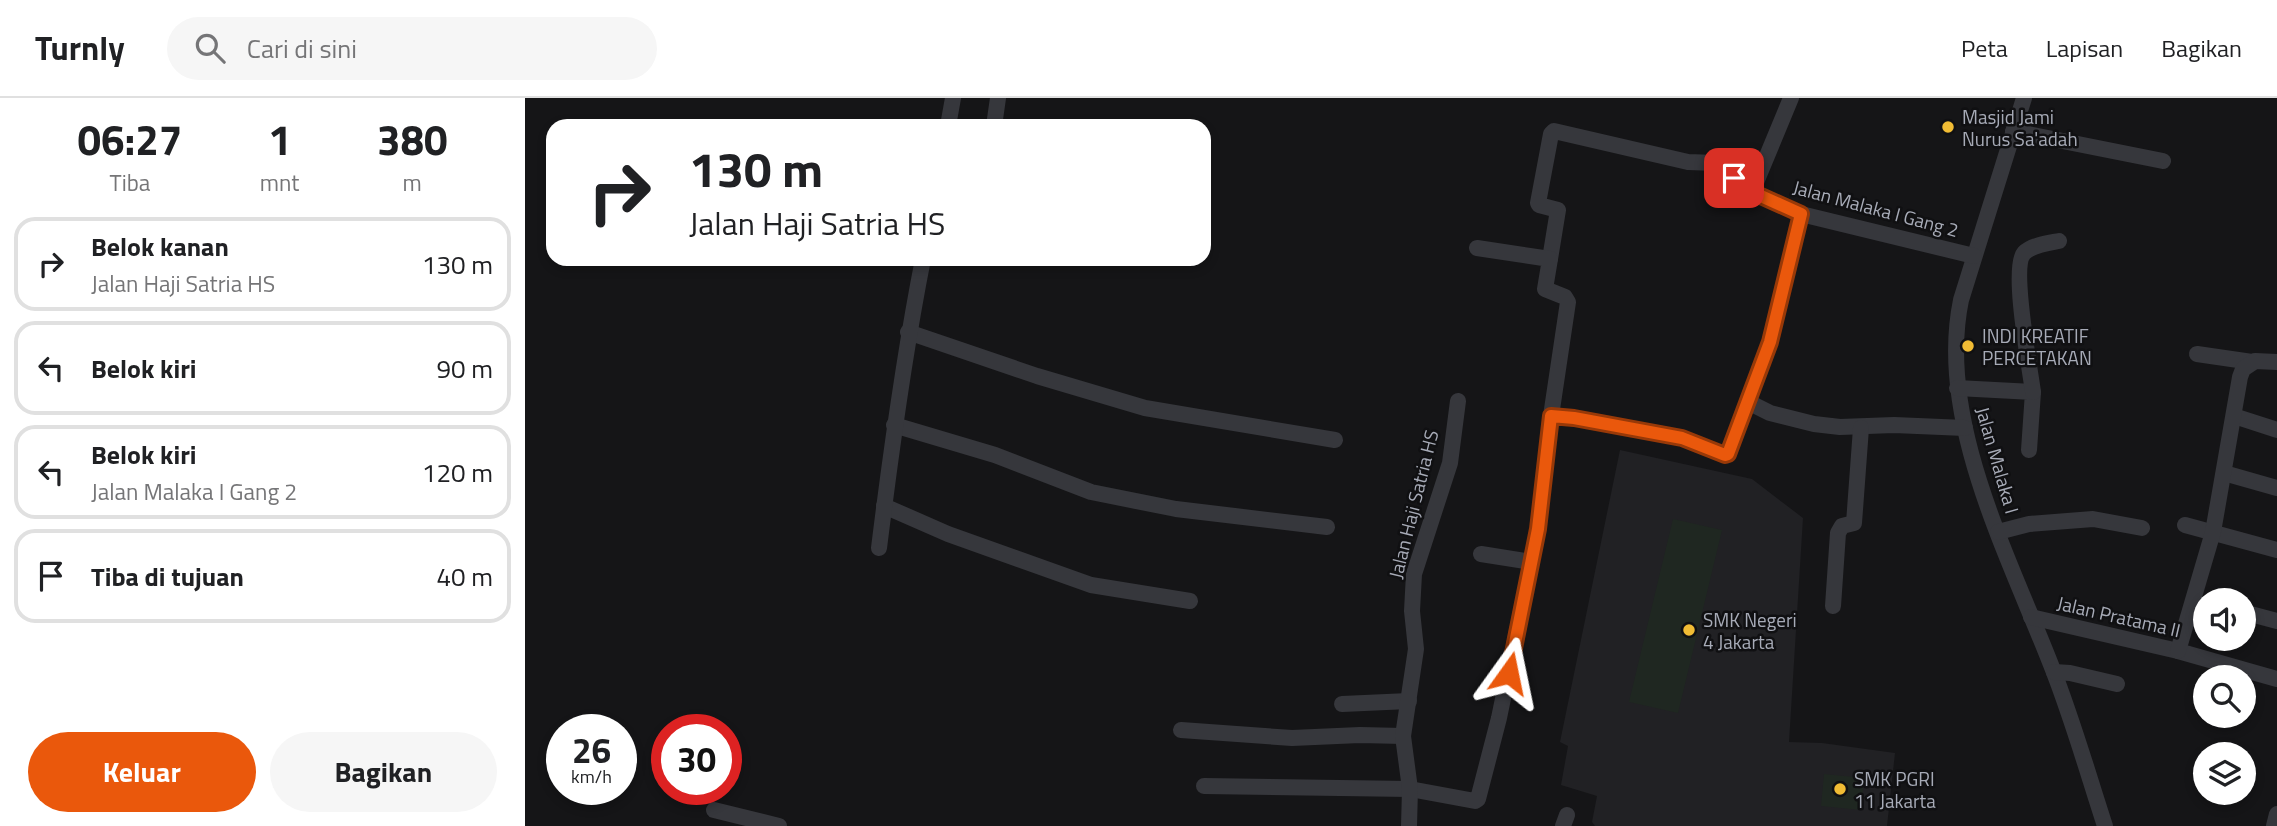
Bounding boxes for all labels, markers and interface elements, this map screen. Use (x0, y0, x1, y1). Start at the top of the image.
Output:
search box (167, 17, 657, 80)
text: Turnly (35, 23, 125, 73)
icon: search (191, 29, 229, 67)
text: Cari di sini (247, 29, 357, 68)
text: Peta (1961, 30, 2008, 66)
text: Lapisan (2046, 30, 2123, 66)
text: Bagikan (2161, 30, 2242, 66)
place label: Masjid Jami Nurus Sa'adah (1962, 102, 2078, 153)
text: 06:27 (78, 107, 182, 171)
text: 1 (268, 107, 291, 171)
text: 380 (377, 107, 448, 171)
marker: Masjid Jami Nurus Sa'adah (1940, 119, 1956, 135)
text: 130 m (689, 131, 823, 206)
icon: right (574, 147, 665, 238)
pin (1704, 148, 1764, 208)
icon: arrive (1715, 159, 1753, 197)
text: Tiba (110, 165, 150, 200)
text: mnt (260, 165, 299, 200)
text: m (403, 165, 422, 200)
street label: Jalan Malaka I Gang 2 (1790, 172, 1962, 244)
text: Jalan Haji Satria HS (689, 199, 945, 247)
text: Belok kanan (91, 227, 229, 266)
icon: right (32, 245, 70, 283)
text: 130 m (422, 245, 493, 284)
text: Jalan Haji Satria HS (91, 266, 275, 301)
place label: INDI KREATIF PERCETAKAN (1982, 321, 2092, 372)
marker: INDI KREATIF PERCETAKAN (1960, 338, 1976, 354)
icon: left (32, 349, 70, 387)
text: Belok kiri (91, 349, 197, 388)
text: 90 m (436, 349, 493, 388)
street label: Jalan Malaka I (1969, 403, 2027, 517)
street label: Jalan Haji Satria HS (1381, 427, 1445, 581)
text: Belok kiri (91, 435, 197, 474)
icon: left (32, 453, 70, 491)
text: 120 m (422, 453, 493, 492)
text: Jalan Malaka I Gang 2 (91, 474, 297, 509)
icon: arrive (32, 557, 70, 595)
text: Tiba di tujuan (91, 557, 244, 596)
text: 40 m (436, 557, 493, 596)
street label: Jalan Pratama II (2054, 588, 2184, 644)
map controls (2193, 588, 2256, 805)
button: sound (2193, 588, 2256, 651)
place label: SMK Negeri 4 Jakarta (1703, 605, 1797, 656)
marker: SMK Negeri 4 Jakarta (1681, 622, 1697, 638)
position arrow (1472, 636, 1546, 710)
button: search (2193, 665, 2256, 728)
speed limit sign: 30 (651, 714, 742, 805)
text: 26 (572, 723, 611, 777)
button: Keluar (28, 732, 256, 812)
button: Bagikan (270, 732, 497, 812)
button: layers (2193, 742, 2256, 805)
text: km/h (571, 763, 612, 790)
place label: SMK PGRI 11 Jakarta (1854, 764, 1936, 815)
marker: SMK PGRI 11 Jakarta (1832, 781, 1848, 797)

